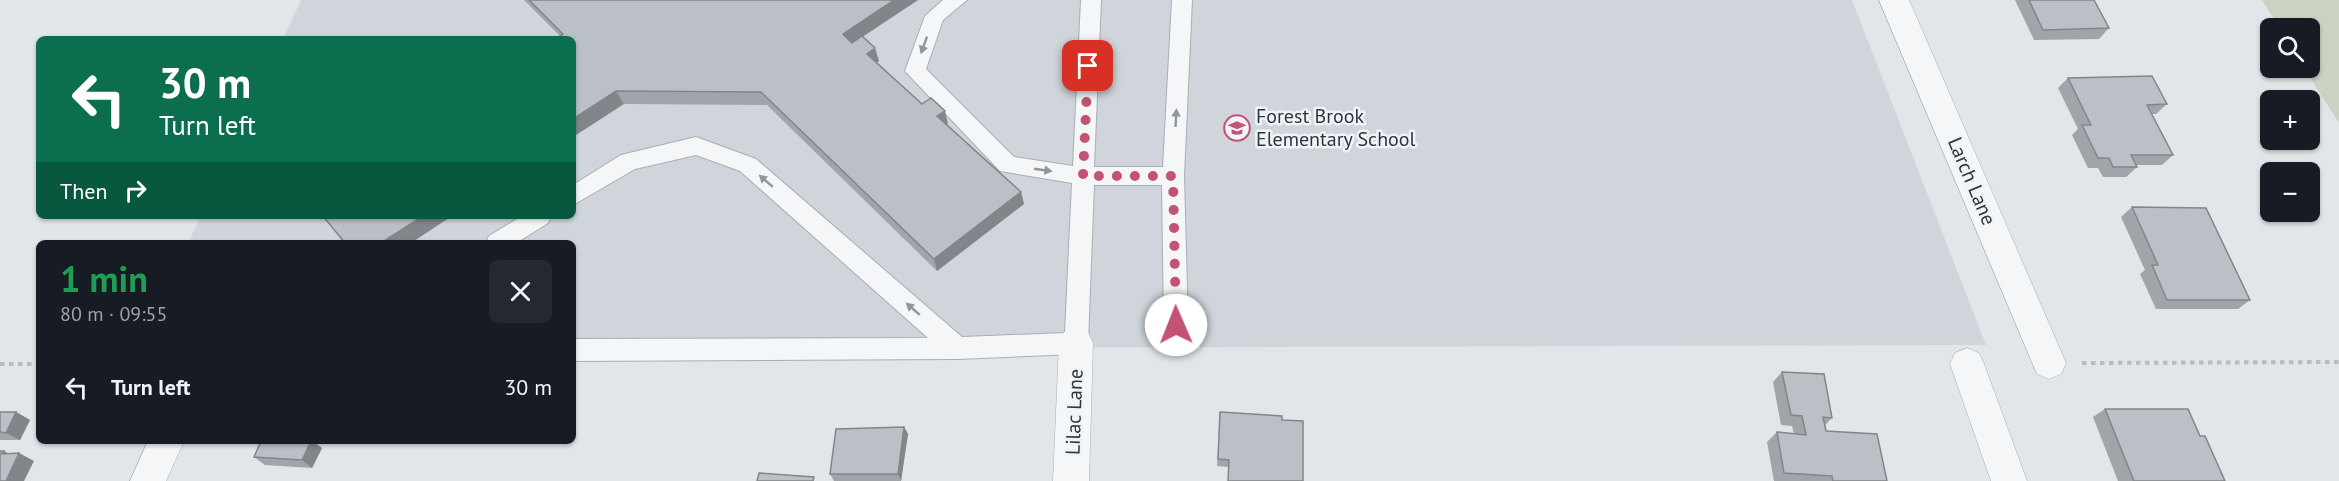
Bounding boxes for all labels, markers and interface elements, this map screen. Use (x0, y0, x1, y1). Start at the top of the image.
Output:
map controls (2260, 18, 2320, 222)
button: search (2260, 18, 2320, 78)
one-way arrow (919, 36, 929, 54)
pin (1062, 40, 1113, 91)
icon: arrive (1071, 49, 1104, 82)
text: 30 m (159, 55, 251, 110)
icon: left (60, 60, 138, 138)
button: + (2260, 90, 2320, 150)
place label: Forest Brook Elementary School (1256, 103, 1416, 152)
text: Turn left (159, 108, 256, 142)
one-way arrow (1172, 109, 1181, 128)
school or university icon: Forest Brook Elementary School (1222, 113, 1252, 143)
street label: Larch Lane (1942, 133, 2002, 229)
button: − (2260, 162, 2320, 222)
one-way arrow (1033, 166, 1052, 175)
icon: right (119, 174, 152, 207)
one-way arrow (759, 174, 774, 188)
text: Then (60, 177, 107, 205)
text: 1 min (60, 255, 148, 302)
button: close (489, 260, 552, 323)
position arrow (1144, 293, 1208, 357)
text: 80 m · 09:55 (60, 301, 167, 327)
one-way arrow (906, 303, 921, 316)
street label: Lilac Lane (1060, 368, 1088, 456)
icon: left (60, 371, 93, 404)
text: Turn left (111, 373, 191, 401)
text: 30 m (504, 373, 552, 401)

